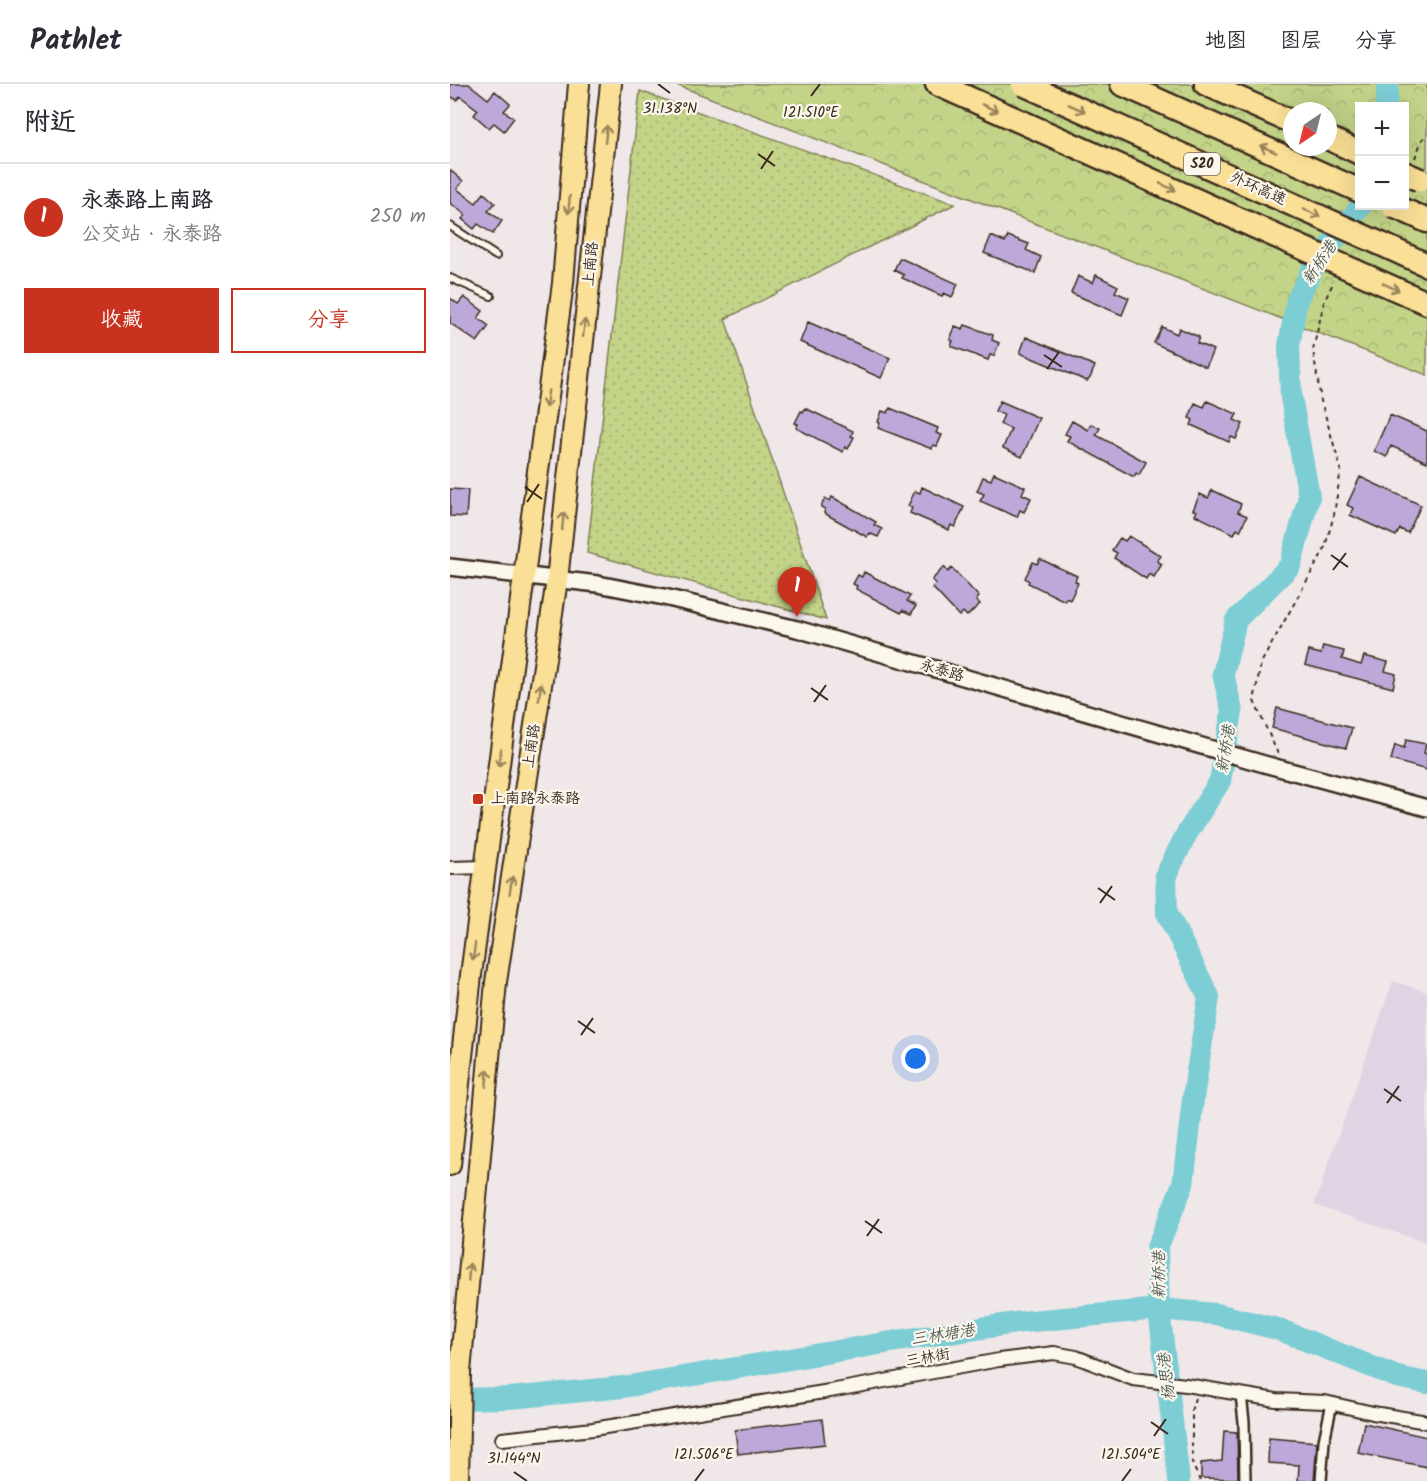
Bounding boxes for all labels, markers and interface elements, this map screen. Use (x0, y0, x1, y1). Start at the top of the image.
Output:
text: Pathlet (30, 19, 122, 64)
text: 地图 (1205, 25, 1247, 58)
text: 图层 (1280, 25, 1322, 58)
text: 分享 (1355, 25, 1397, 58)
text: 31.138°N (643, 97, 697, 121)
text: 121.510°E (783, 101, 840, 125)
text: 附近 (24, 102, 76, 144)
north arrow (1283, 102, 1337, 156)
map controls (1355, 102, 1409, 210)
button: + (1355, 102, 1409, 156)
one-way arrow (980, 103, 999, 114)
one-way arrow (1067, 103, 1085, 114)
one-way arrow (600, 124, 611, 144)
one-way arrow (1259, 143, 1277, 155)
road number: S20 (1184, 153, 1220, 175)
button: − (1355, 156, 1409, 210)
street label: 外环高速 (1226, 166, 1290, 212)
one-way arrow (1159, 182, 1177, 194)
text: 永泰路上南路 (81, 184, 213, 219)
one-way arrow (563, 195, 574, 215)
text: 1 (40, 201, 47, 233)
text: 250 m (370, 201, 426, 233)
one-way arrow (1303, 209, 1321, 220)
text: 公交站 · 永泰路 (81, 219, 222, 251)
water label: 新桥港 (1296, 234, 1345, 290)
street label: 上南路 (577, 240, 605, 288)
one-way arrow (1381, 282, 1400, 293)
button: 收藏 (24, 288, 219, 353)
button: 分享 (231, 288, 426, 353)
one-way arrow (579, 318, 590, 338)
one-way arrow (541, 388, 552, 408)
one-way arrow (558, 512, 569, 532)
pin: 1 (778, 568, 816, 617)
street label: 永泰路 (917, 653, 967, 689)
one-way arrow (535, 682, 546, 702)
water label: 新桥港 (1210, 721, 1242, 775)
street label: 上南路 (517, 722, 547, 770)
one-way arrow (494, 748, 505, 768)
place label: 上南路永泰路 (490, 787, 580, 811)
marker: 上南路永泰路 (471, 792, 485, 806)
one-way arrow (506, 875, 517, 895)
one-way arrow (469, 941, 480, 961)
your location (901, 1044, 930, 1073)
one-way arrow (482, 1069, 493, 1088)
water label: 新桥港 (1147, 1249, 1172, 1299)
one-way arrow (464, 1263, 475, 1283)
water label: 三林塘港 (909, 1317, 979, 1352)
street label: 三林街 (904, 1342, 952, 1374)
water label: 杨思港 (1151, 1350, 1182, 1402)
text: 121.506°E (674, 1443, 735, 1467)
text: 121.504°E (1101, 1443, 1162, 1467)
text: 31.144°N (487, 1447, 541, 1471)

